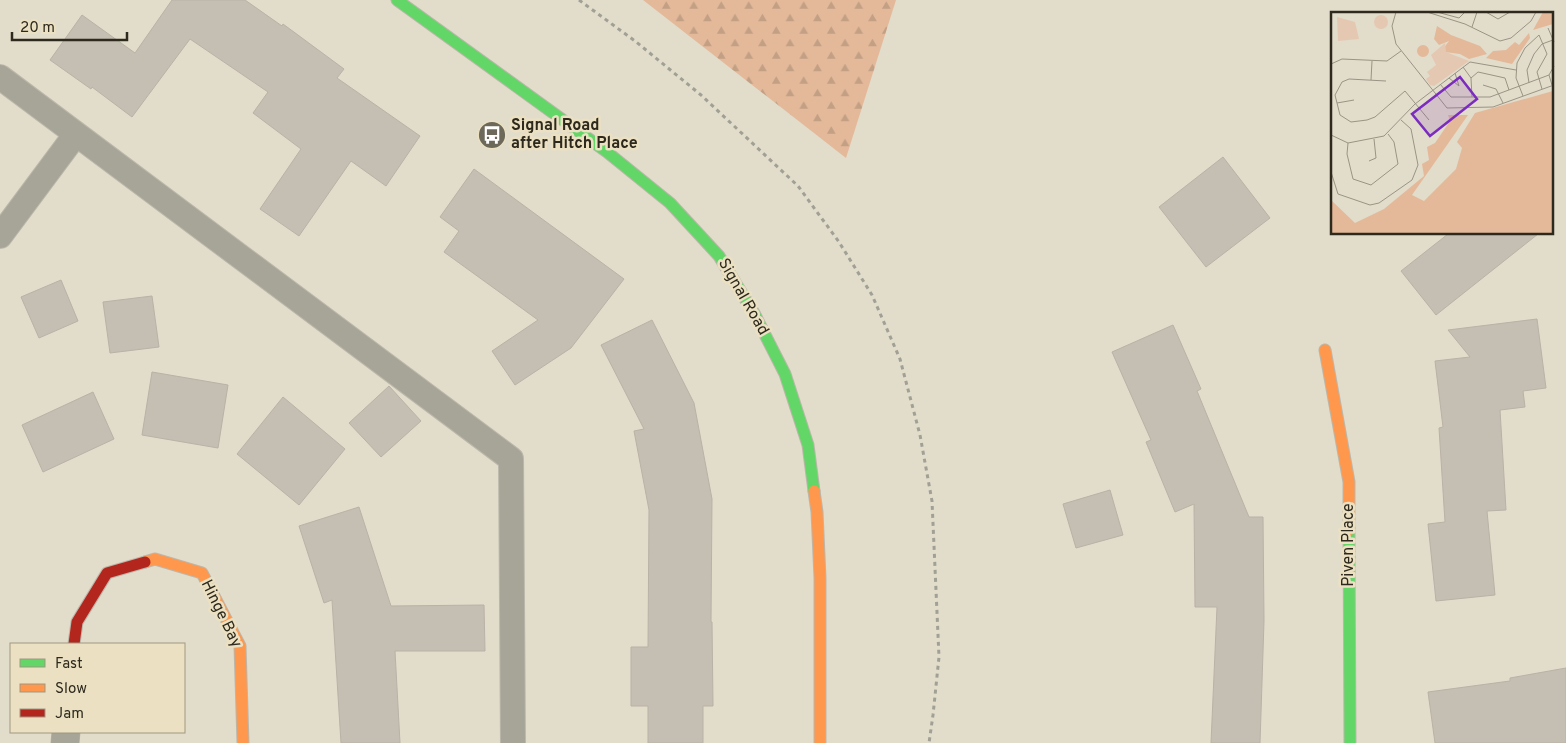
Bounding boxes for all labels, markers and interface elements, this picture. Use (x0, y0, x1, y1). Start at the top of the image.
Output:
scale bar (12, 10, 128, 42)
inset map (1331, 12, 1554, 235)
text: 20 m (20, 19, 55, 38)
place label: Signal Road after Hitch Place (511, 116, 638, 154)
bus stop icon: Signal Road after Hitch Place (477, 120, 507, 150)
street label: Signal Road (713, 255, 773, 339)
street label: Piven Place (1339, 503, 1359, 587)
street label: Hinge Bay (196, 577, 246, 651)
legend (10, 643, 185, 733)
text: Fast (55, 655, 83, 674)
text: Slow (55, 680, 87, 699)
text: Jam (55, 705, 84, 724)

